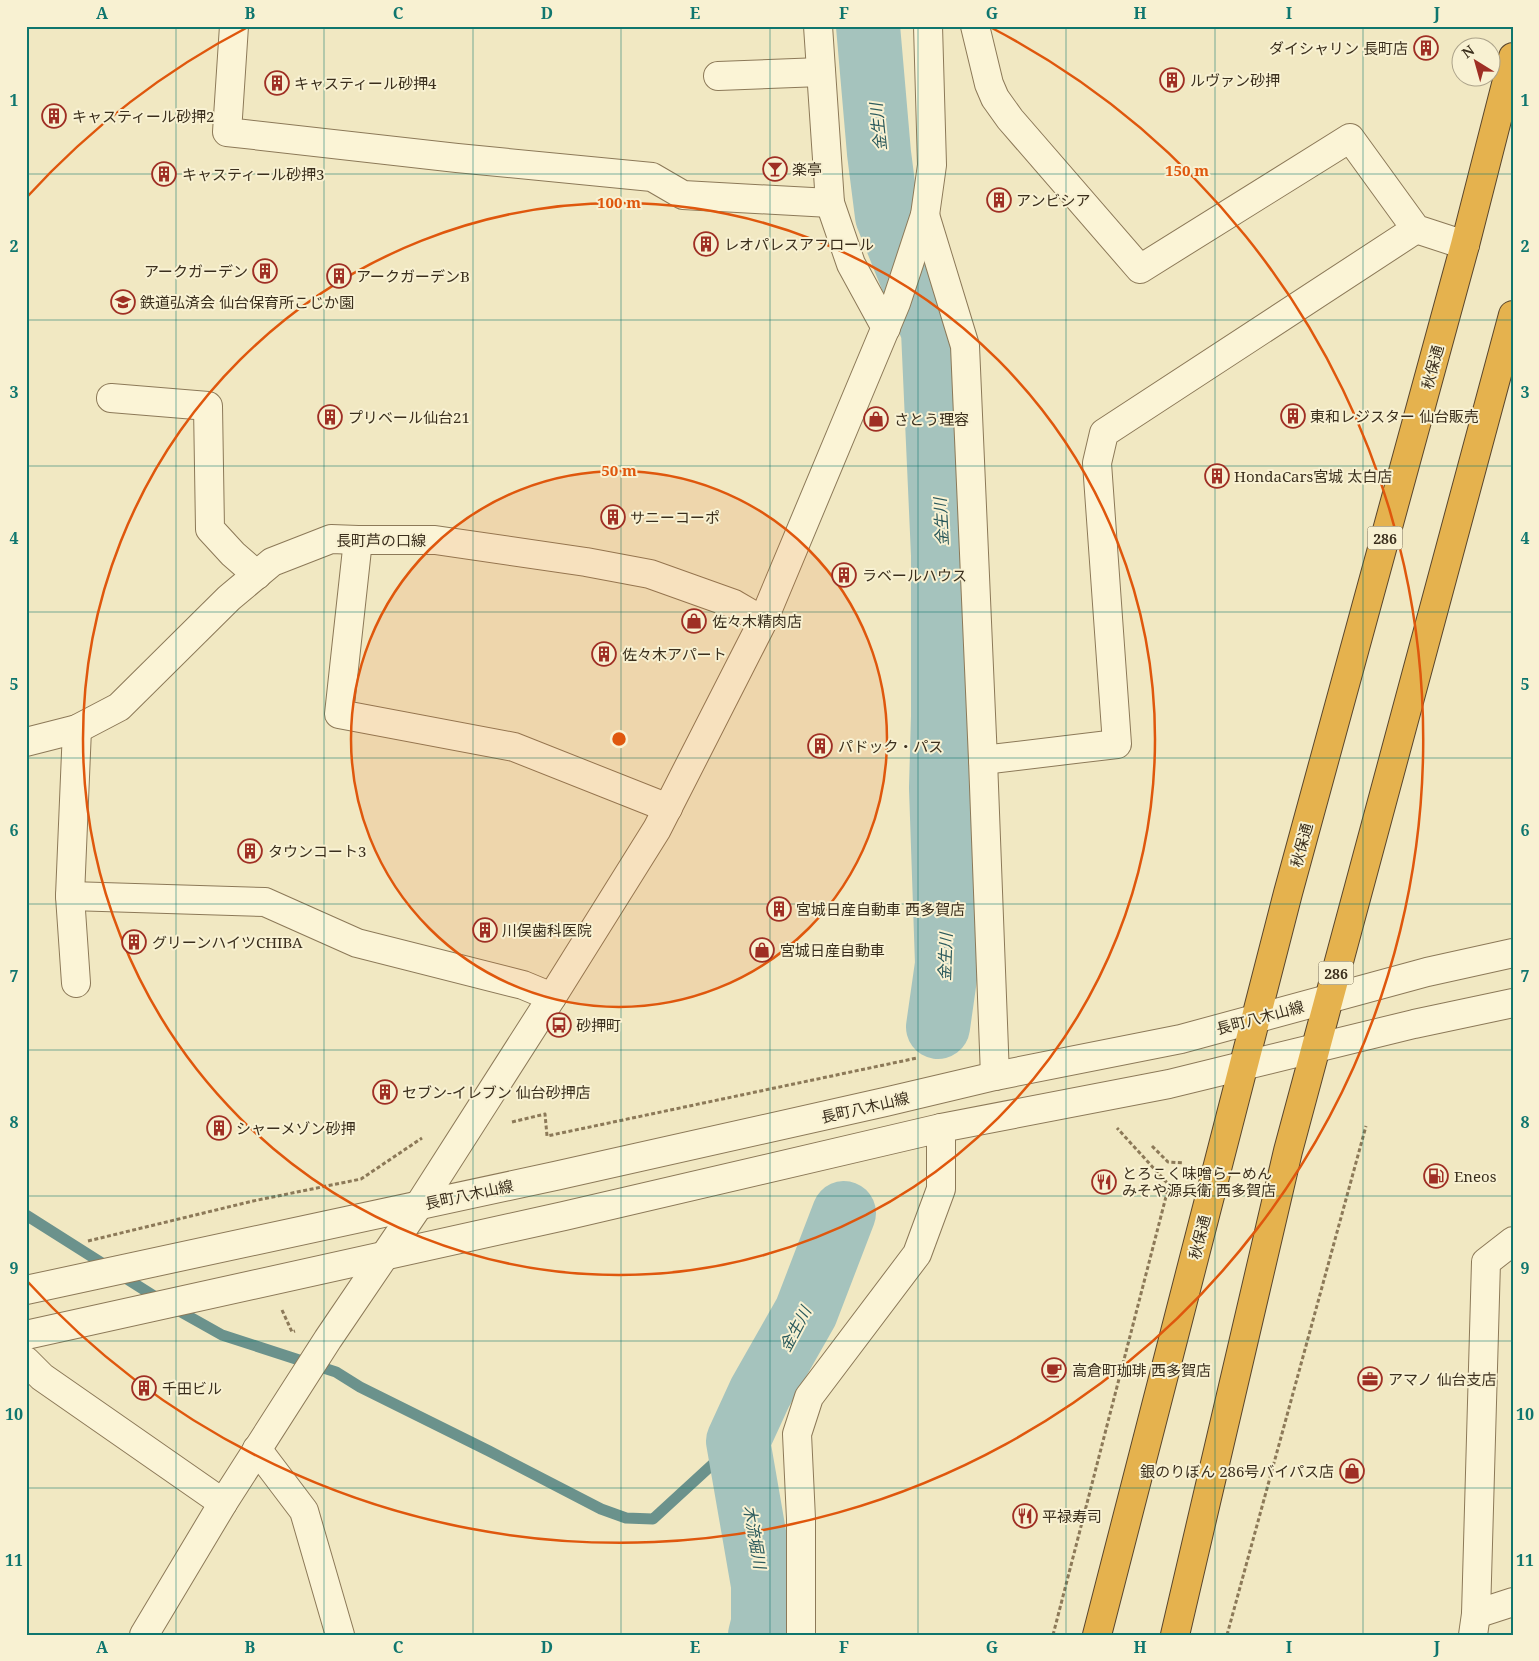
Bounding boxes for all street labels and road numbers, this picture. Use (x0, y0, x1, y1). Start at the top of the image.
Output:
street label: 秋保通 (1417, 343, 1447, 391)
road number: 286 (1368, 526, 1402, 550)
street label: 長町芦の口線 (336, 530, 426, 550)
street label: 秋保通 (1286, 821, 1316, 869)
road number: 286 (1318, 961, 1354, 984)
street label: 長町八木山線 (1214, 996, 1306, 1038)
street label: 長町八木山線 (819, 1087, 911, 1127)
street label: 長町八木山線 (423, 1175, 515, 1213)
street label: 秋保通 (1184, 1213, 1214, 1261)

